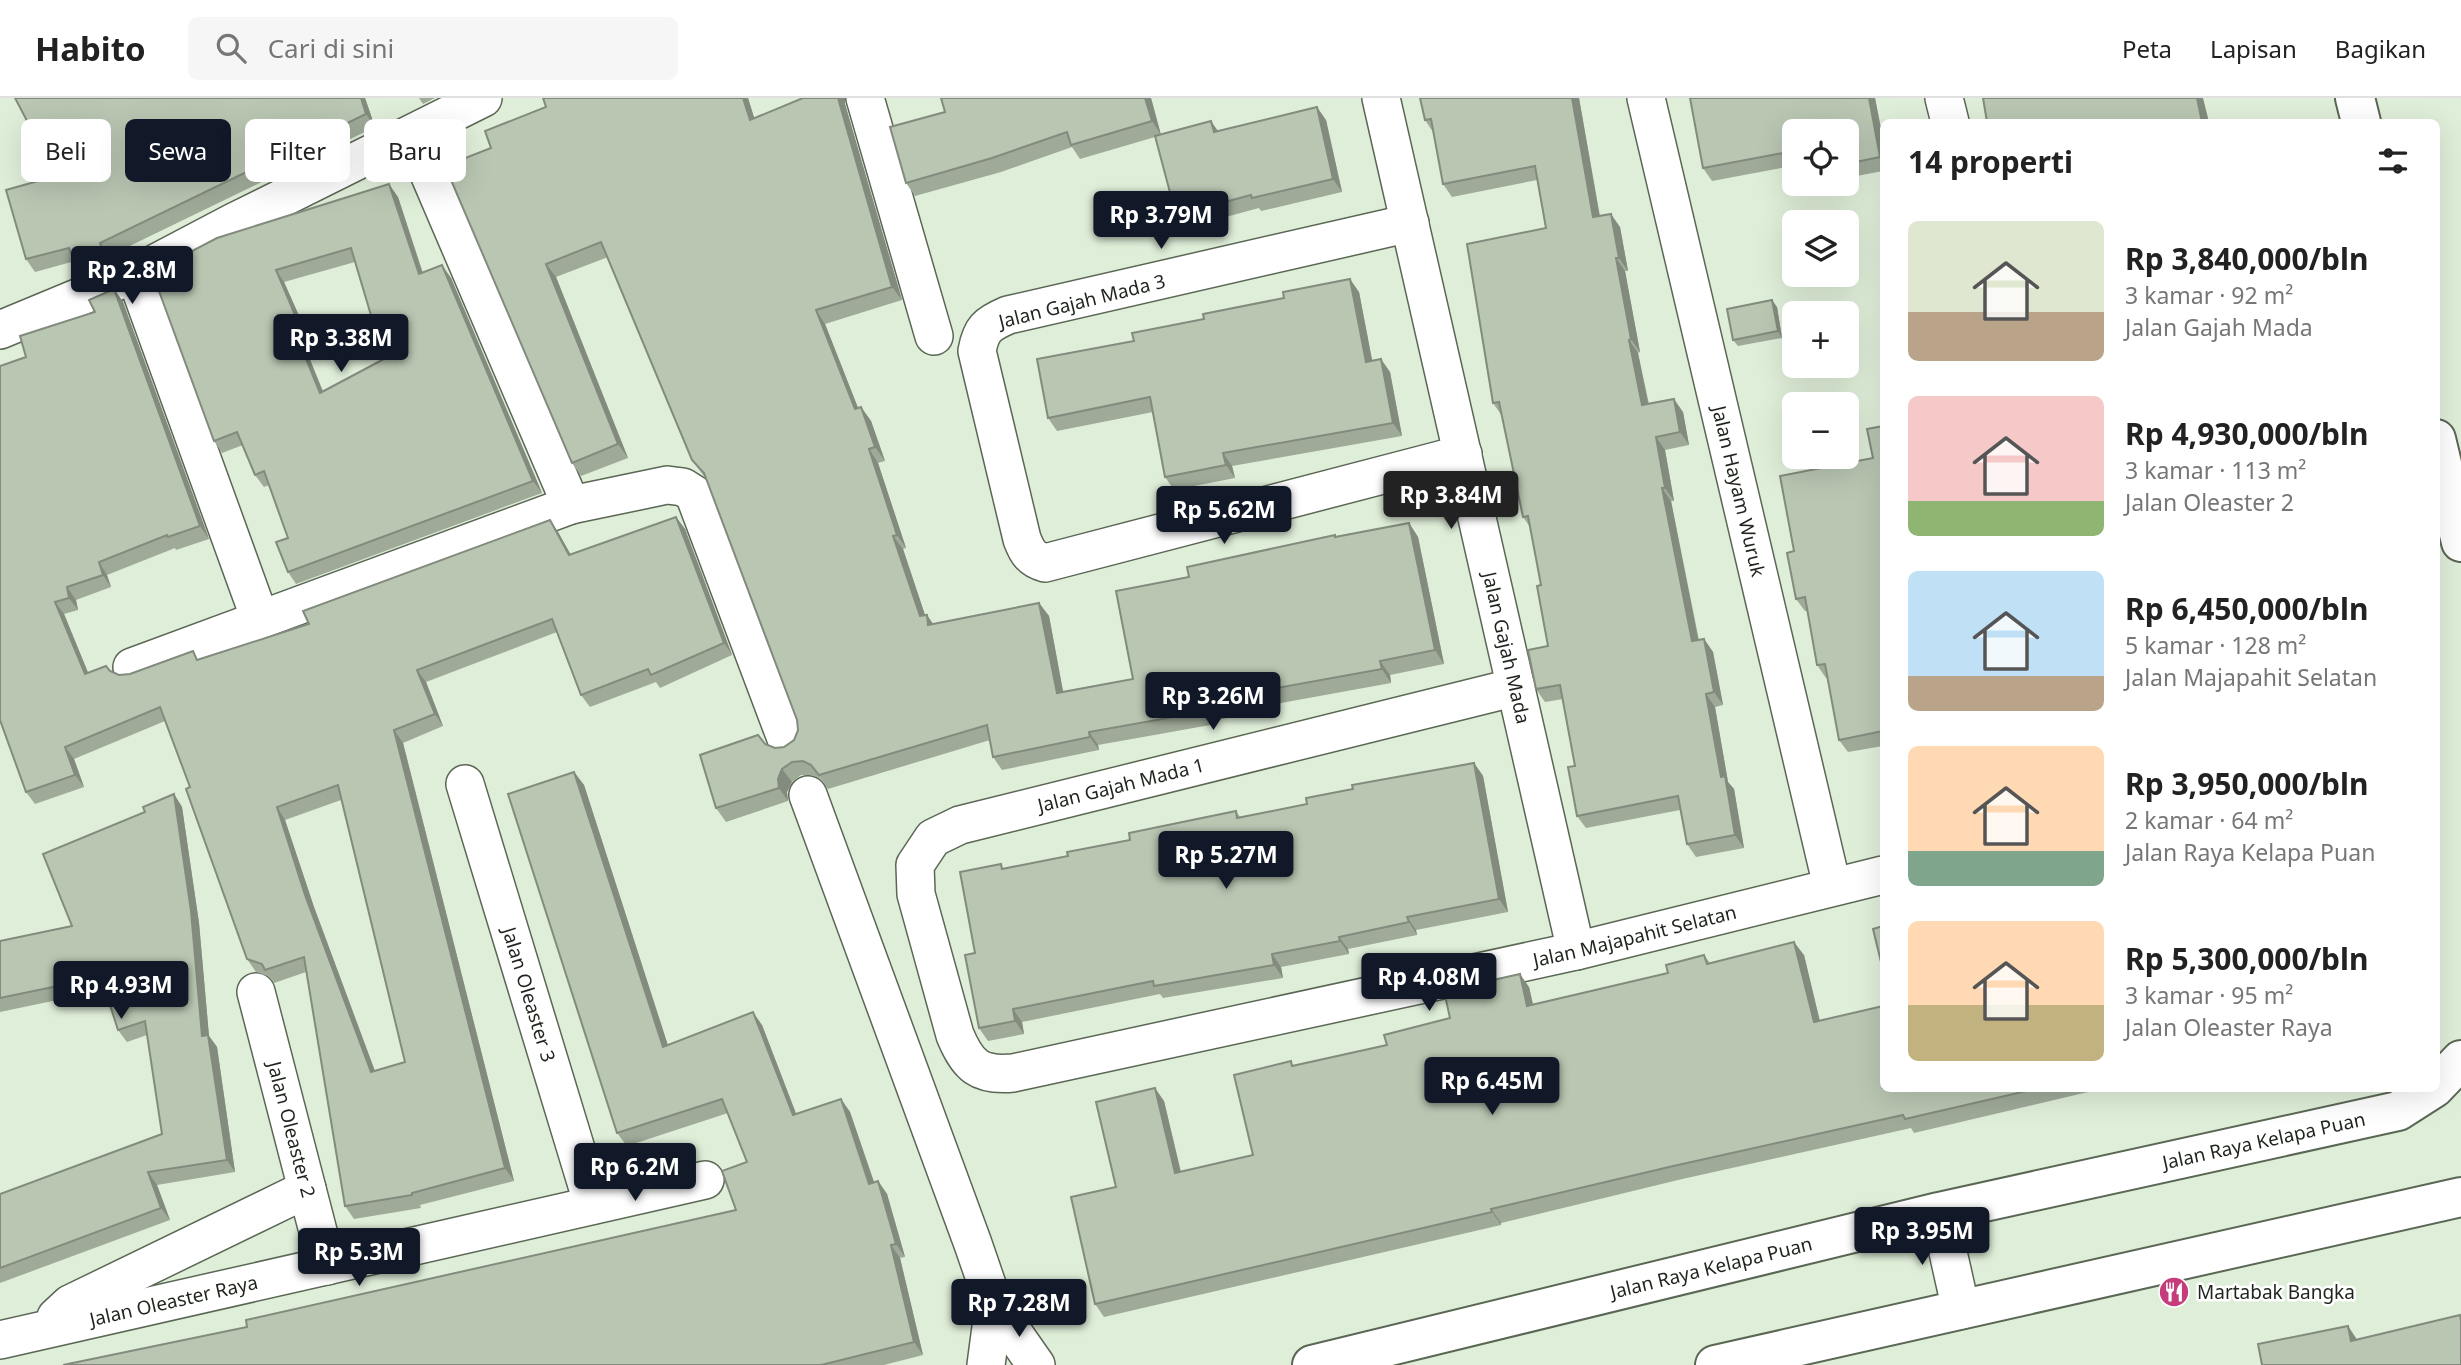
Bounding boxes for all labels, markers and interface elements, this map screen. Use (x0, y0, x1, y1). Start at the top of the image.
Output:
search box (188, 17, 678, 80)
text: Habito (35, 26, 146, 71)
icon: search (212, 29, 250, 67)
text: Cari di sini (268, 30, 394, 66)
text: Peta (2122, 32, 2172, 65)
text: Lapisan (2210, 32, 2297, 65)
text: Bagikan (2335, 32, 2426, 65)
chip: Beli (21, 119, 111, 182)
chip: Sewa (125, 119, 231, 182)
chip: Filter (245, 119, 350, 182)
chip: Baru (364, 119, 466, 182)
map controls (1782, 119, 1859, 469)
button: locate (1782, 119, 1859, 196)
text: 14 properti (1908, 141, 2073, 182)
icon: filters (2374, 142, 2412, 180)
pin: Rp 3.79M (1089, 192, 1233, 251)
text: Rp 3.79M (1109, 198, 1213, 230)
button: layers (1782, 210, 1859, 287)
text: Rp 3,840,000/bln (2125, 238, 2369, 279)
pin: Rp 2.8M (67, 246, 197, 306)
icon: home (1964, 249, 2048, 333)
text: Rp 2.8M (87, 253, 177, 285)
street label: Jalan Gajah Mada 3 (994, 268, 1168, 335)
text: 3 kamar · 92 m² (2125, 279, 2293, 311)
button: + (1782, 301, 1859, 378)
text: Jalan Gajah Mada (2125, 311, 2313, 343)
pin: Rp 3.38M (269, 314, 413, 374)
text: Rp 3.38M (289, 321, 393, 353)
button: − (1782, 392, 1859, 469)
street label: Jalan Hayam Wuruk (1706, 401, 1772, 579)
text: Rp 4,930,000/bln (2125, 413, 2369, 454)
icon: home (1964, 424, 2048, 508)
text: 3 kamar · 113 m² (2125, 454, 2306, 486)
pin: Rp 3.84M (1379, 472, 1523, 531)
text: Rp 3.84M (1399, 478, 1503, 510)
pin: Rp 5.62M (1152, 486, 1296, 546)
text: Jalan Oleaster 2 (2125, 486, 2294, 518)
text: Rp 5.62M (1172, 493, 1276, 525)
street label: Jalan Gajah Mada (1476, 567, 1537, 726)
text: Rp 6,450,000/bln (2125, 588, 2369, 629)
icon: home (1964, 599, 2048, 683)
text: 5 kamar · 128 m² (2125, 629, 2306, 661)
text: Jalan Majapahit Selatan (2125, 661, 2377, 693)
pin: Rp 3.26M (1141, 672, 1285, 732)
text: Rp 3.26M (1161, 679, 1265, 711)
street label: Jalan Gajah Mada 1 (1033, 752, 1207, 819)
text: Rp 3,950,000/bln (2125, 763, 2369, 804)
icon: home (1964, 774, 2048, 858)
text: 2 kamar · 64 m² (2125, 804, 2293, 836)
pin: Rp 5.27M (1154, 832, 1298, 891)
text: Jalan Raya Kelapa Puan (2125, 836, 2375, 868)
text: Rp 5.27M (1174, 838, 1278, 870)
street label: Jalan Majapahit Selatan (1529, 899, 1739, 973)
street label: Jalan Oleaster 3 (496, 922, 562, 1065)
text: Rp 5,300,000/bln (2125, 938, 2369, 979)
icon: home (1964, 949, 2048, 1033)
pin: Rp 4.08M (1357, 954, 1501, 1013)
text: Rp 4.08M (1377, 960, 1481, 992)
pin: Rp 4.93M (49, 962, 193, 1021)
text: Rp 4.93M (69, 968, 173, 1000)
text: 3 kamar · 95 m² (2125, 979, 2293, 1011)
text: Jalan Oleaster Raya (2125, 1011, 2333, 1043)
street label: Jalan Oleaster 2 (261, 1057, 322, 1200)
pin: Rp 6.45M (1420, 1058, 1564, 1117)
text: Rp 6.45M (1440, 1064, 1544, 1096)
street label: Jalan Raya Kelapa Puan (2158, 1106, 2368, 1176)
pin: Rp 6.2M (570, 1144, 700, 1203)
text: Rp 6.2M (590, 1150, 680, 1182)
pin: Rp 3.95M (1850, 1208, 1994, 1267)
text: Rp 3.95M (1870, 1214, 1974, 1246)
pin: Rp 5.3M (294, 1228, 424, 1288)
street label: Jalan Raya Kelapa Puan (1606, 1230, 1815, 1305)
text: Rp 5.3M (314, 1235, 404, 1267)
street label: Jalan Oleaster Raya (85, 1269, 260, 1333)
restaurant icon: Martabak Bangka (2157, 1275, 2191, 1309)
place label: Martabak Bangka (2197, 1279, 2355, 1305)
pin: Rp 7.28M (947, 1280, 1091, 1339)
text: Rp 7.28M (967, 1286, 1071, 1318)

